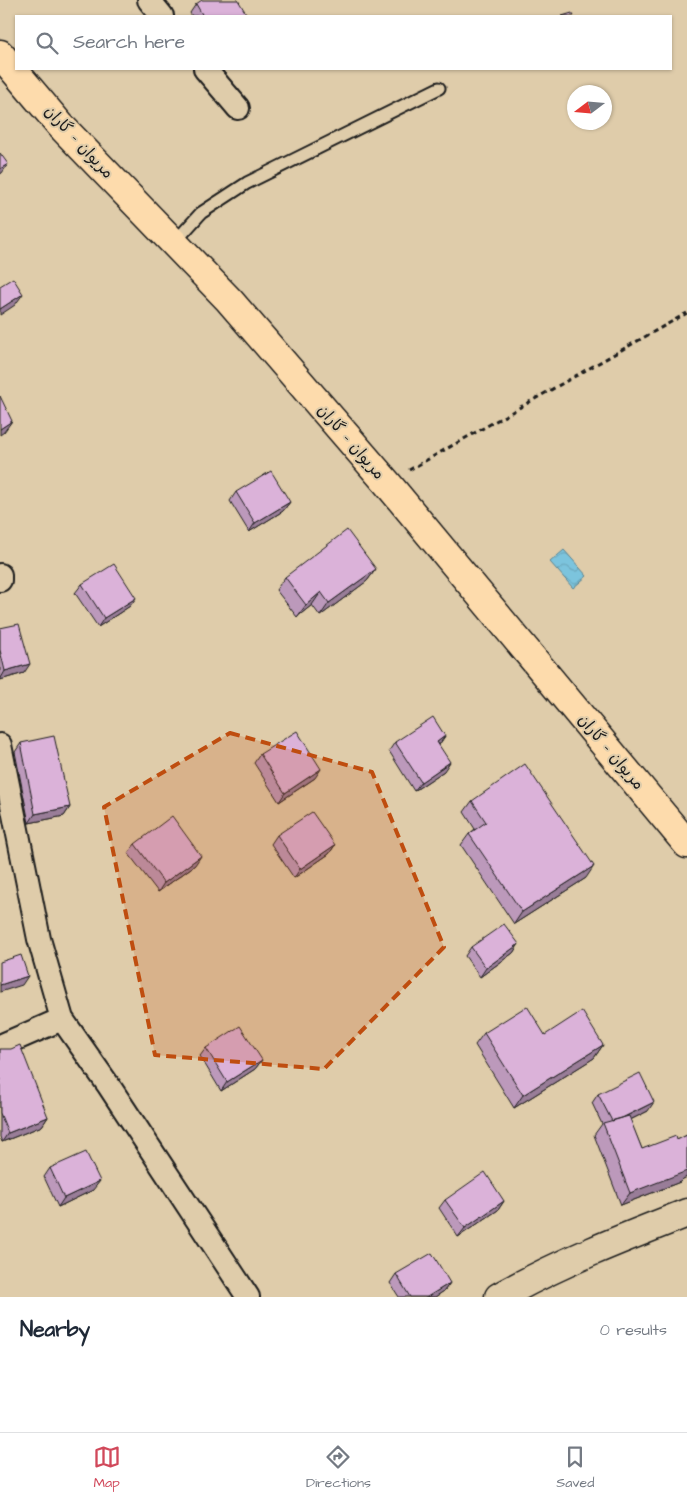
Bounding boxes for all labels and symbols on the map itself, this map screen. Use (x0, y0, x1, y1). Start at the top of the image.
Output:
north arrow (567, 85, 612, 130)
street label: مریوان - گاران (39, 101, 119, 183)
street label: مریوان - گاران (312, 400, 390, 484)
street label: مریوان - گاران (573, 709, 649, 795)

